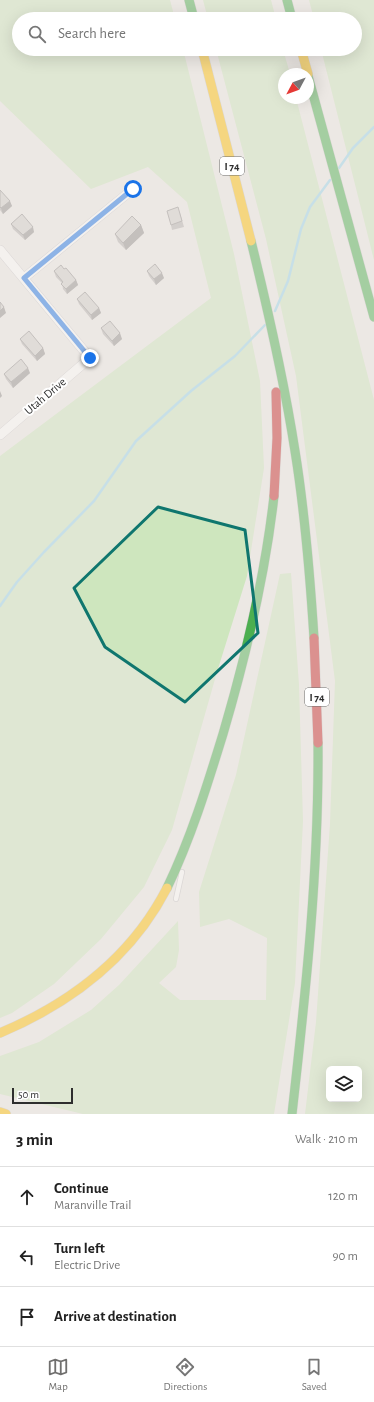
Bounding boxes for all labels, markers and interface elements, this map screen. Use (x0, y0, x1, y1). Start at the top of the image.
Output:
search box (12, 12, 362, 56)
icon: search (26, 23, 48, 45)
text: Search here (58, 26, 126, 41)
north arrow (278, 68, 314, 104)
road number: I 74 (220, 157, 244, 175)
route start (124, 180, 142, 198)
route end (81, 349, 99, 367)
street label: Utah Drive (22, 375, 68, 417)
road number: I 74 (305, 688, 329, 706)
map controls (326, 1066, 362, 1102)
button: layers (326, 1066, 362, 1102)
scale bar (12, 1086, 73, 1105)
text: 50 m (18, 1089, 39, 1100)
text: 3 min (16, 1131, 53, 1148)
text: Walk · 210 m (295, 1133, 358, 1146)
text: Continue (54, 1181, 109, 1196)
icon: ahead (16, 1186, 38, 1208)
text: 120 m (328, 1190, 358, 1203)
text: Maranville Trail (54, 1199, 132, 1212)
text: Turn left (54, 1241, 105, 1256)
icon: left (16, 1246, 38, 1268)
text: 90 m (332, 1250, 358, 1263)
text: Electric Drive (54, 1259, 120, 1272)
icon: arrive (16, 1306, 38, 1328)
text: Arrive at destination (54, 1309, 177, 1324)
tab: Map (47, 1356, 69, 1393)
tab: Directions (163, 1356, 207, 1393)
tab: Saved (302, 1356, 327, 1393)

